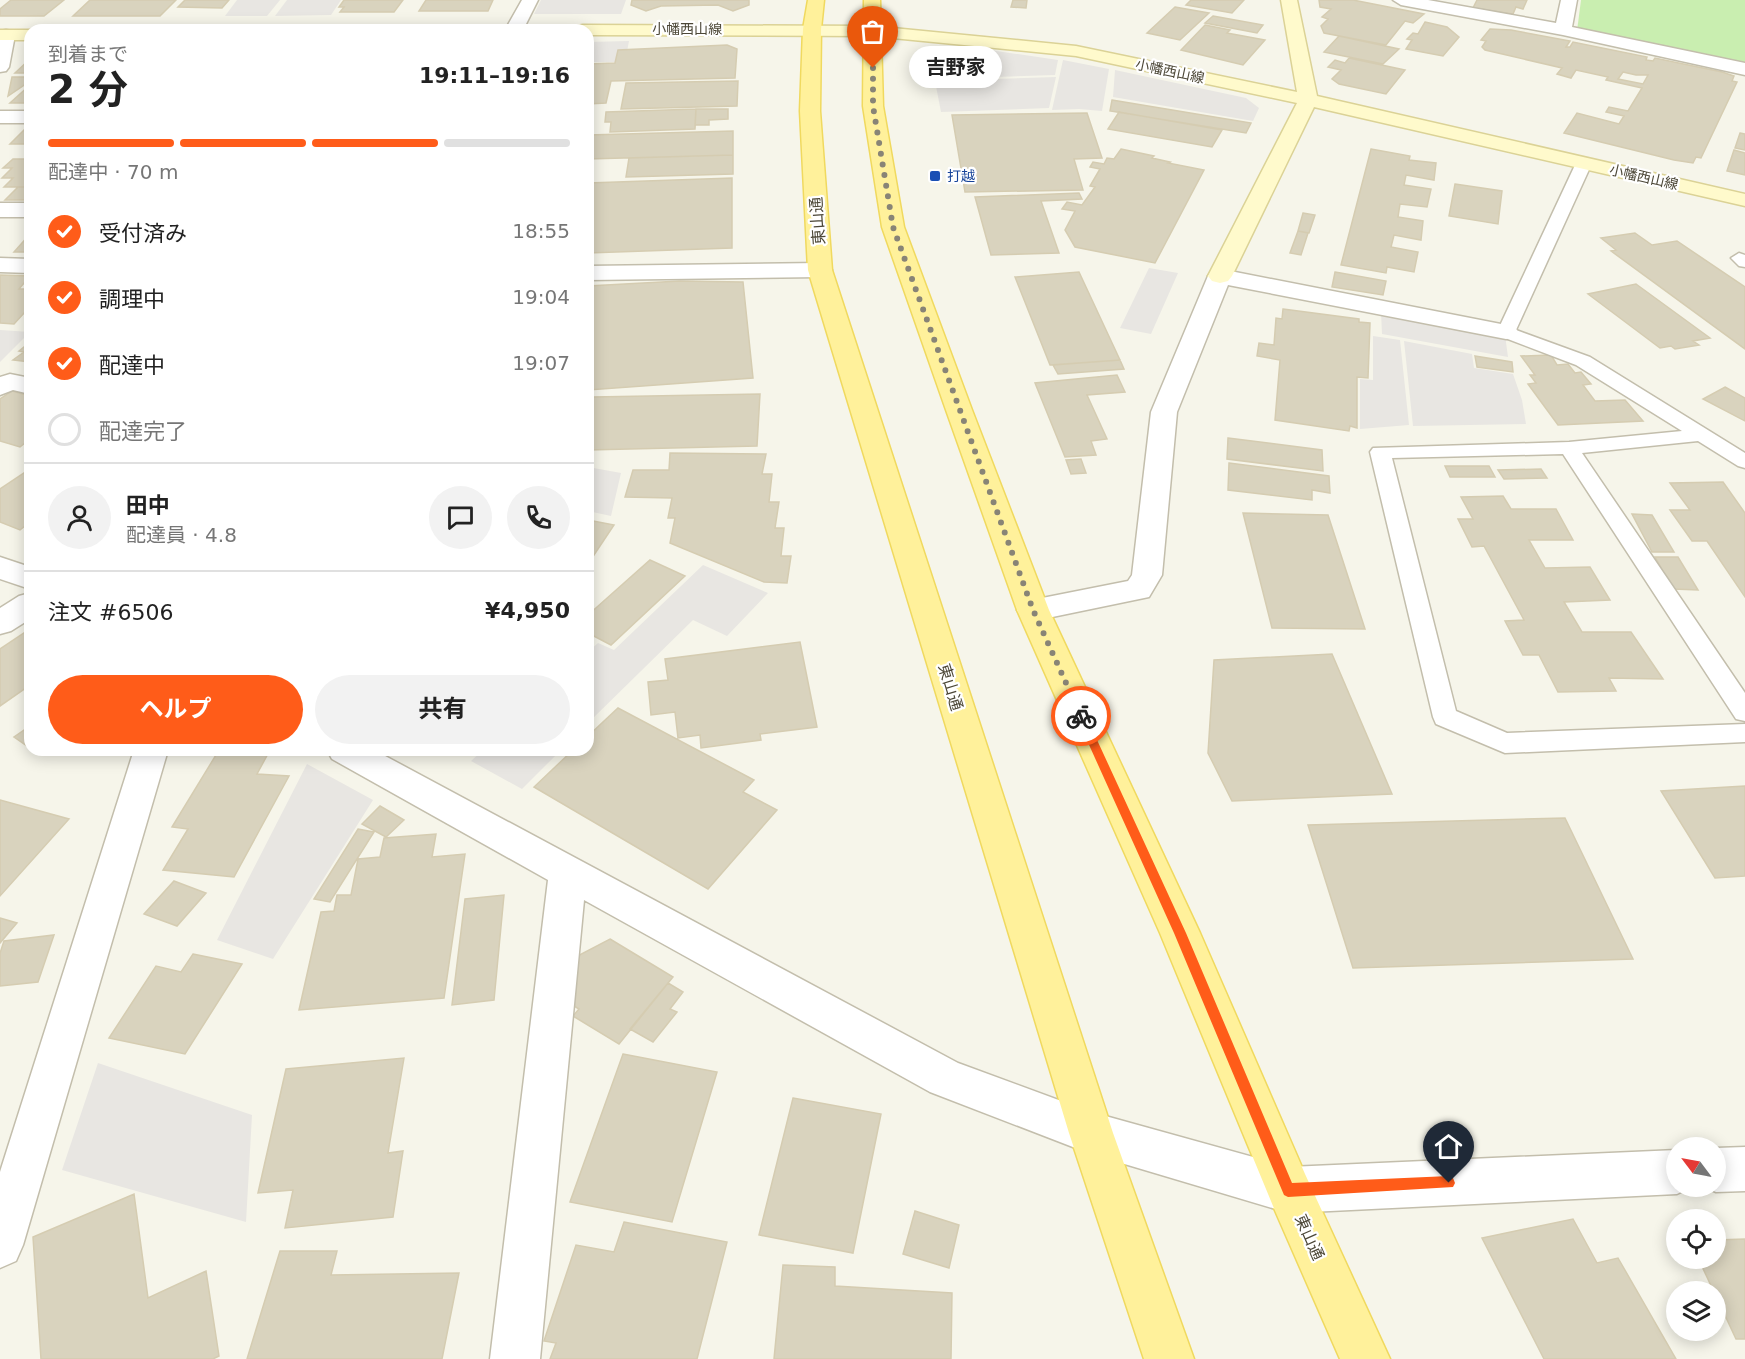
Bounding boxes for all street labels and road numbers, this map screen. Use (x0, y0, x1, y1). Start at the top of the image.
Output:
street label: 小幡西山線 (652, 21, 722, 37)
street label: 小幡西山線 (1134, 56, 1206, 86)
street label: 小幡西山線 (1608, 161, 1680, 193)
street label: 東山通 (806, 196, 829, 246)
street label: 東山通 (934, 661, 967, 713)
street label: 東山通 (1291, 1211, 1328, 1263)

